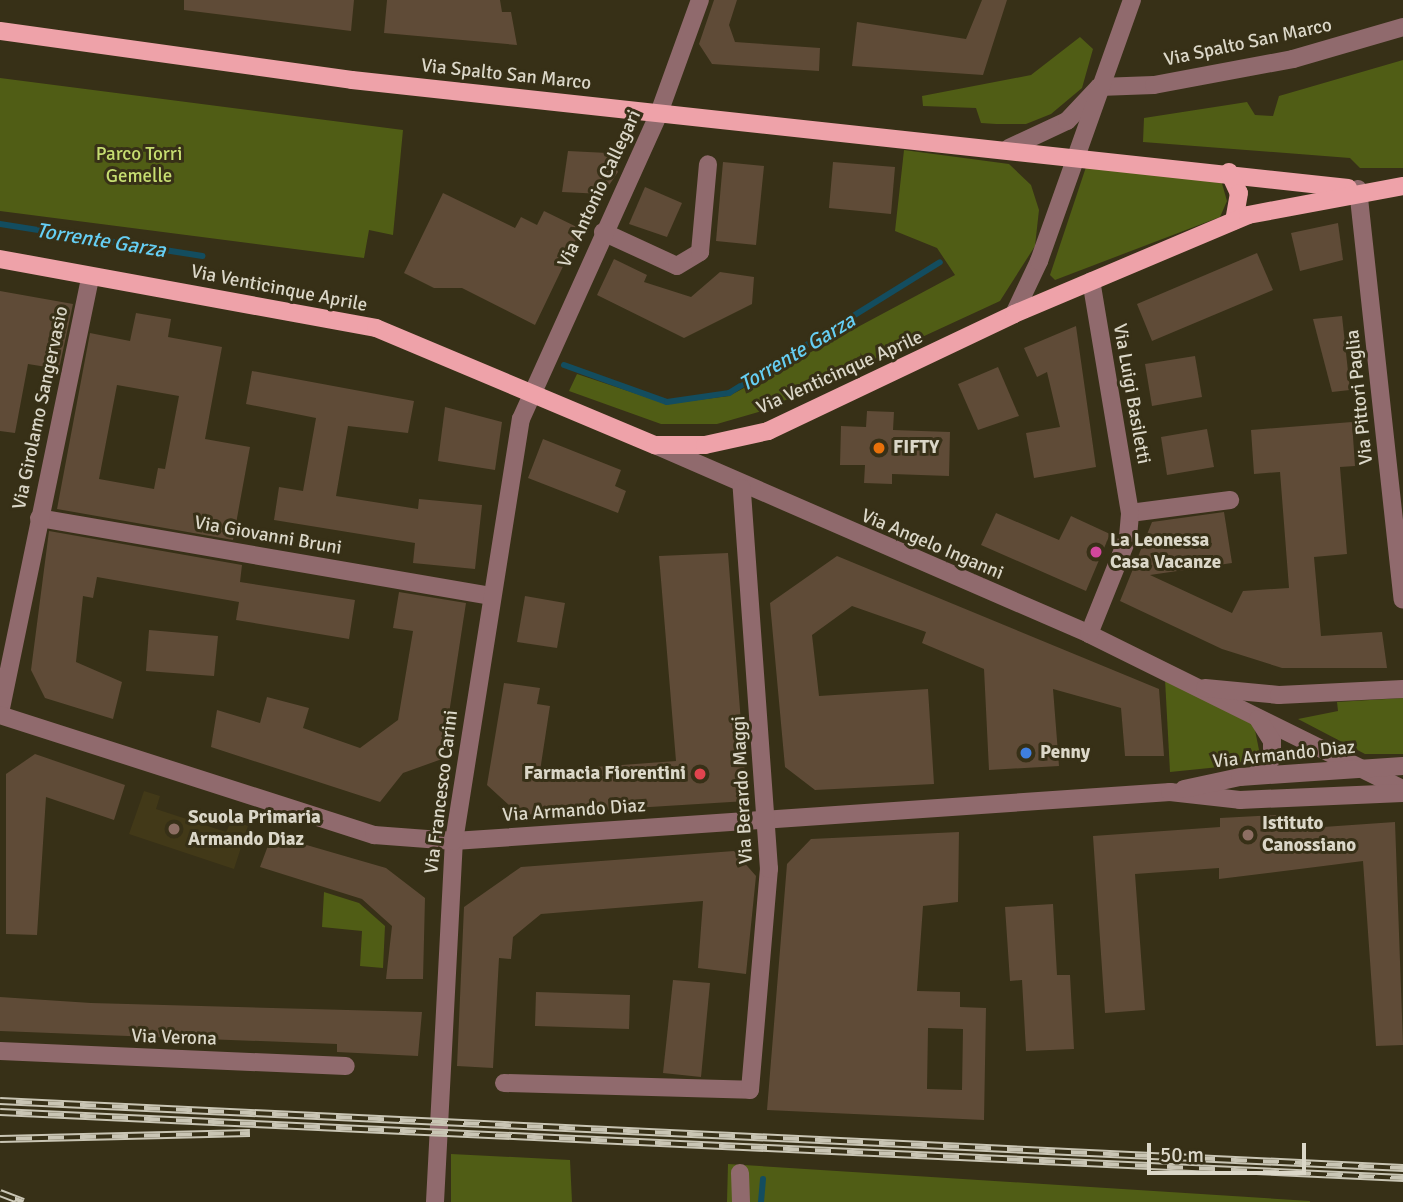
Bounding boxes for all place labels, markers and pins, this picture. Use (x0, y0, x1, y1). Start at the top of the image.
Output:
place label: FIFTY (893, 437, 939, 459)
marker: FIFTY (871, 440, 887, 456)
place label: La Leonessa Casa Vacanze (1110, 530, 1221, 574)
marker: La Leonessa Casa Vacanze (1088, 544, 1104, 560)
place label: Penny (1040, 742, 1090, 764)
marker: Penny (1018, 745, 1034, 761)
place label: Farmacia Fiorentini (524, 763, 686, 785)
marker: Farmacia Fiorentini (692, 766, 708, 782)
place label: Scuola Primaria Armando Diaz (188, 807, 321, 851)
place label: Istituto Canossiano (1262, 813, 1356, 857)
marker: Scuola Primaria Armando Diaz (166, 821, 182, 837)
marker: Istituto Canossiano (1240, 827, 1256, 843)

